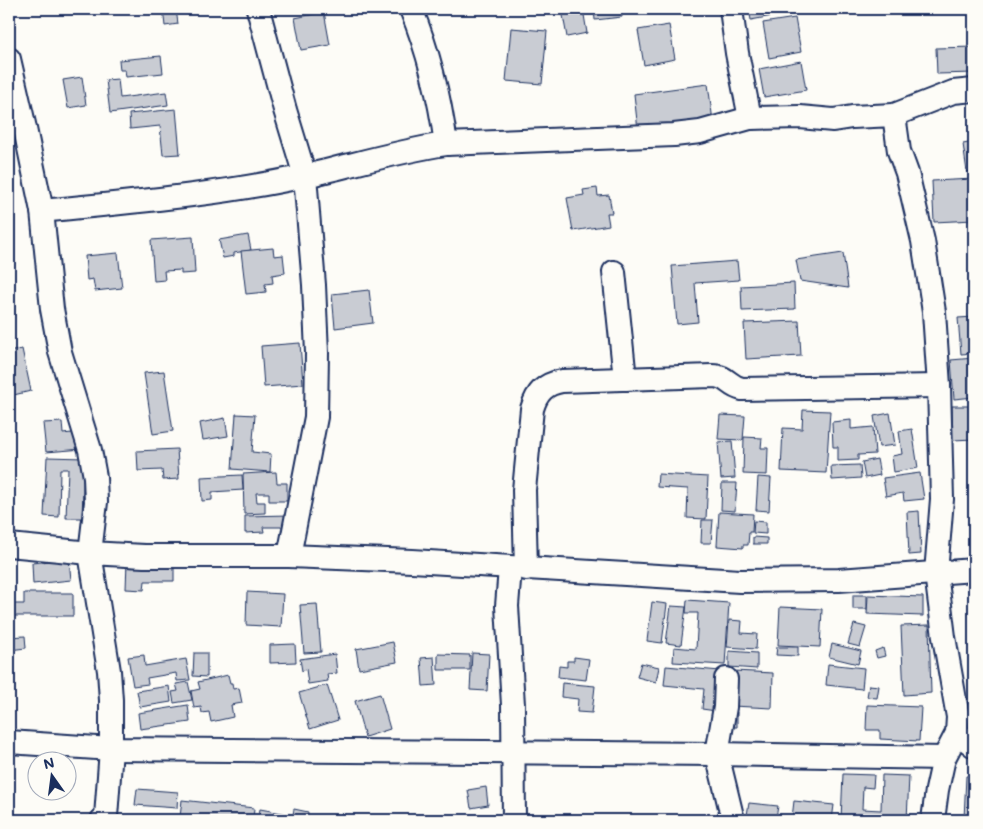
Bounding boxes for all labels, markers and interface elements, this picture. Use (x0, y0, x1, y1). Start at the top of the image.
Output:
north arrow (28, 752, 78, 802)
text: N (41, 752, 56, 773)

